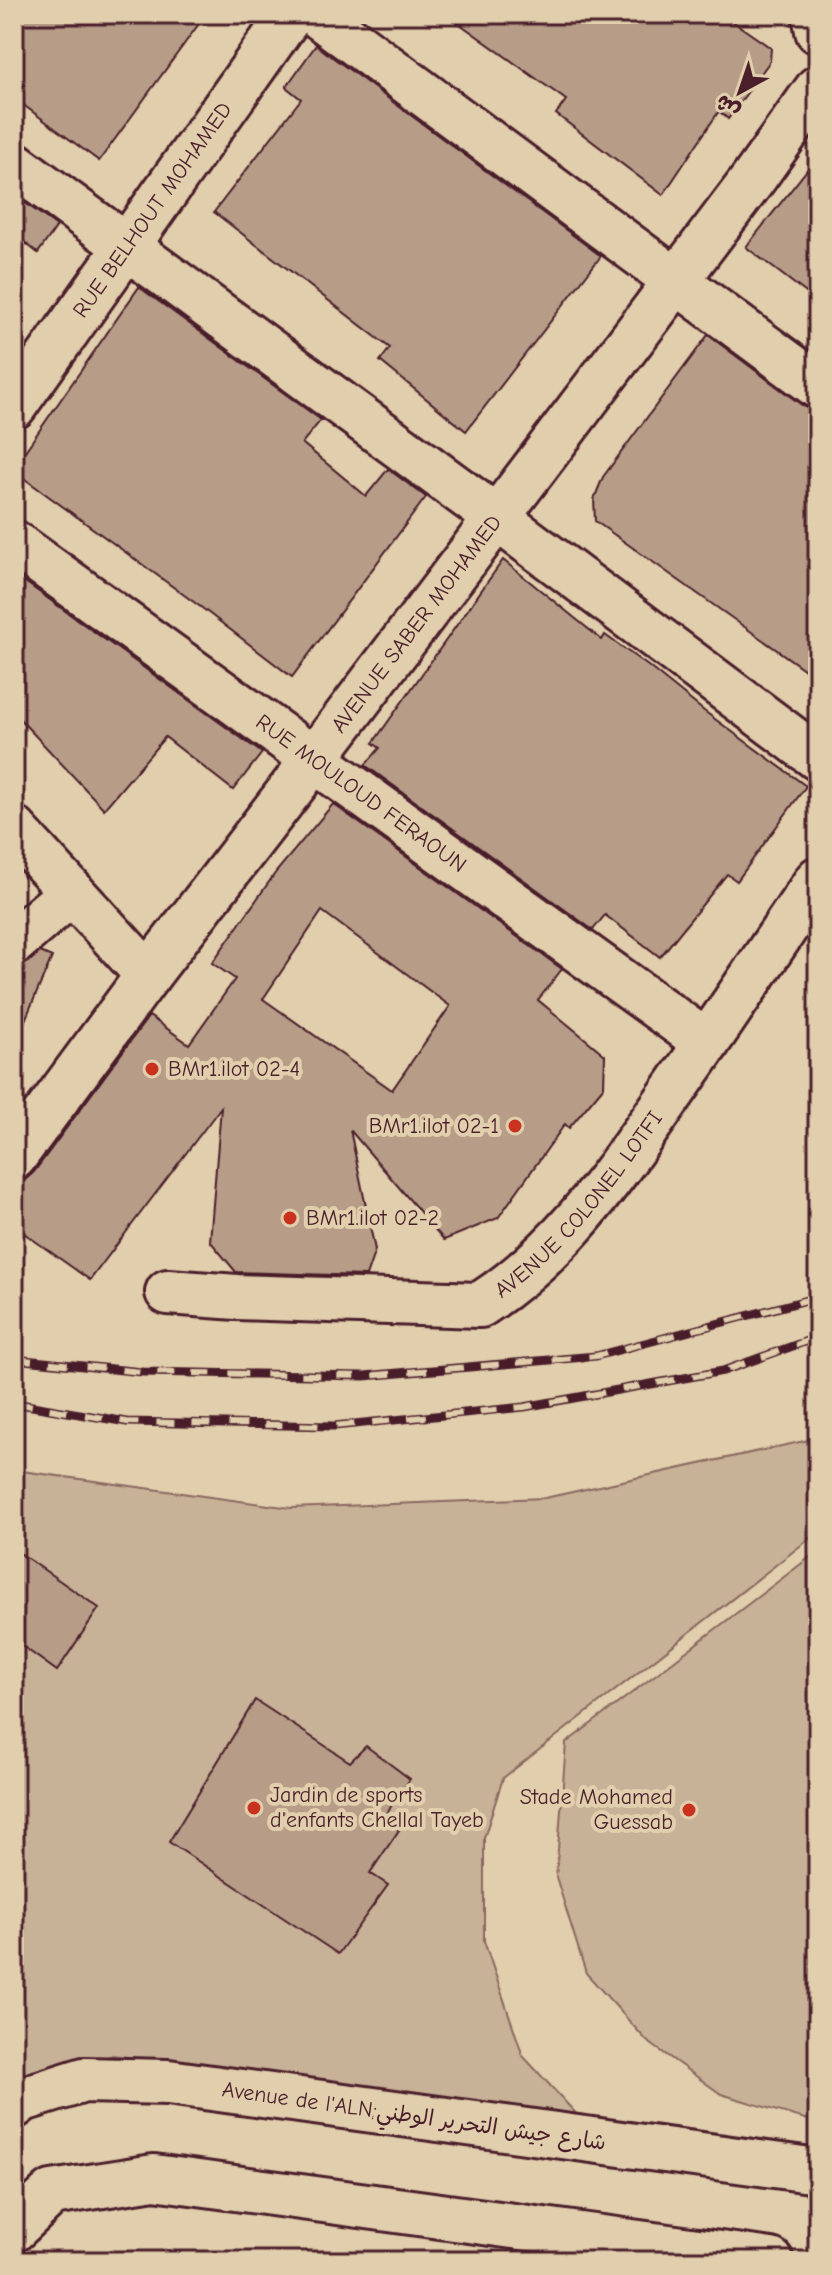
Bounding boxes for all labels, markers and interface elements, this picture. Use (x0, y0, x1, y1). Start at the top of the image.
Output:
north arrow (700, 52, 780, 132)
text: ش (710, 89, 745, 124)
street label: RUE BELHOUT MOHAMED (67, 97, 238, 323)
street label: AVENUE SABER MOHAMED (326, 510, 507, 738)
street label: RUE MOULOUD FERAOUN (251, 709, 471, 878)
place label: BMr1.ilot 02-4 (168, 1056, 300, 1082)
marker: BMr1.ilot 02-4 (143, 1060, 161, 1078)
street label: AVENUE COLONEL LOTFI (490, 1106, 668, 1304)
place label: BMr1.ilot 02-1 (369, 1113, 499, 1139)
marker: BMr1.ilot 02-1 (506, 1117, 524, 1135)
place label: BMr1.ilot 02-2 (306, 1205, 439, 1231)
marker: BMr1.ilot 02-2 (281, 1209, 299, 1227)
place label: Jardin de sports d'enfants Chellal Tayeb (270, 1782, 484, 1833)
place label: Stade Mohamed Guessab (520, 1784, 673, 1835)
marker: Jardin de sports d'enfants Chellal Tayeb (245, 1799, 263, 1817)
marker: Stade Mohamed Guessab (680, 1801, 698, 1819)
street label: Avenue de l'ALN;شارع جيش التحرير الوطني (220, 2076, 608, 2162)

